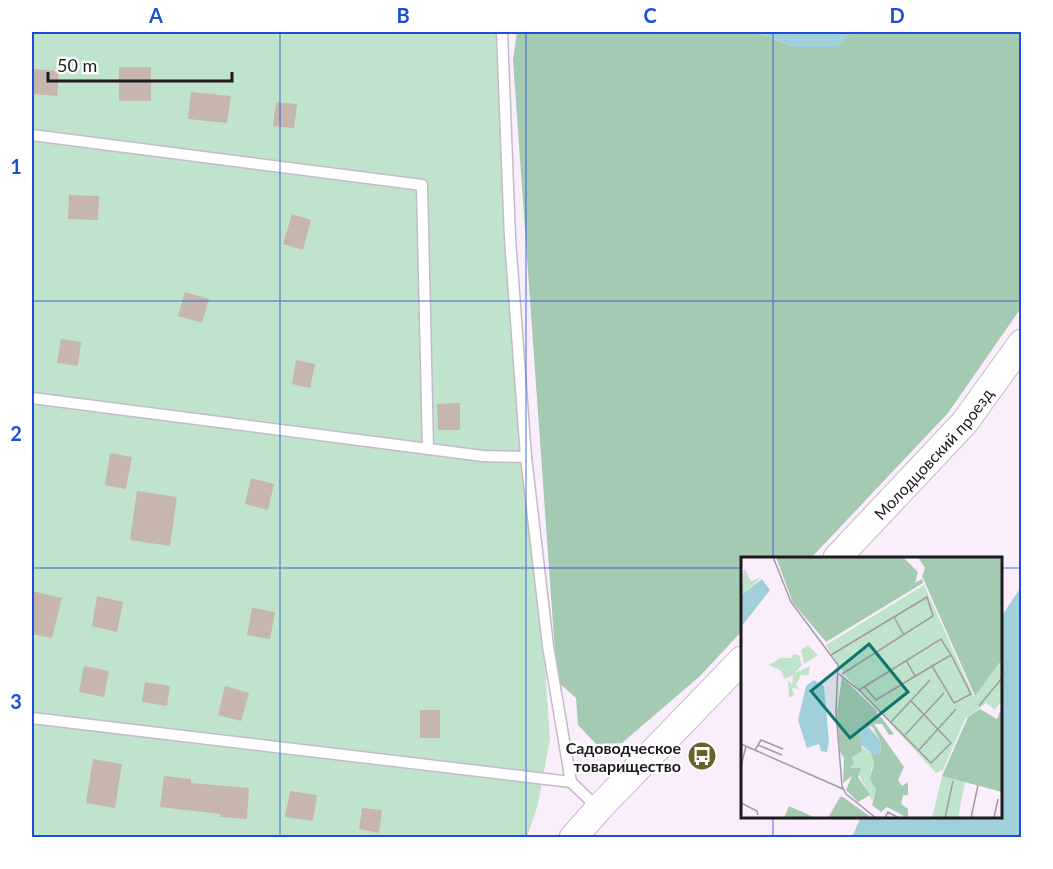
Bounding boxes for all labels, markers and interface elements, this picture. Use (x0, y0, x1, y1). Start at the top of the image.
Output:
text: A (148, 3, 163, 27)
text: B (396, 3, 410, 27)
text: C (643, 3, 657, 27)
text: D (889, 3, 905, 27)
scale bar (48, 45, 232, 83)
text: 50 m (57, 54, 97, 76)
text: 1 (10, 154, 22, 178)
street label: Молодцовский проезд (869, 384, 996, 523)
text: 2 (10, 421, 22, 445)
inset map (741, 557, 1002, 818)
text: 3 (10, 689, 22, 713)
place label: Садоводческое товарищество (566, 738, 681, 775)
bus stop icon: Садоводческое товарищество (686, 740, 718, 772)

